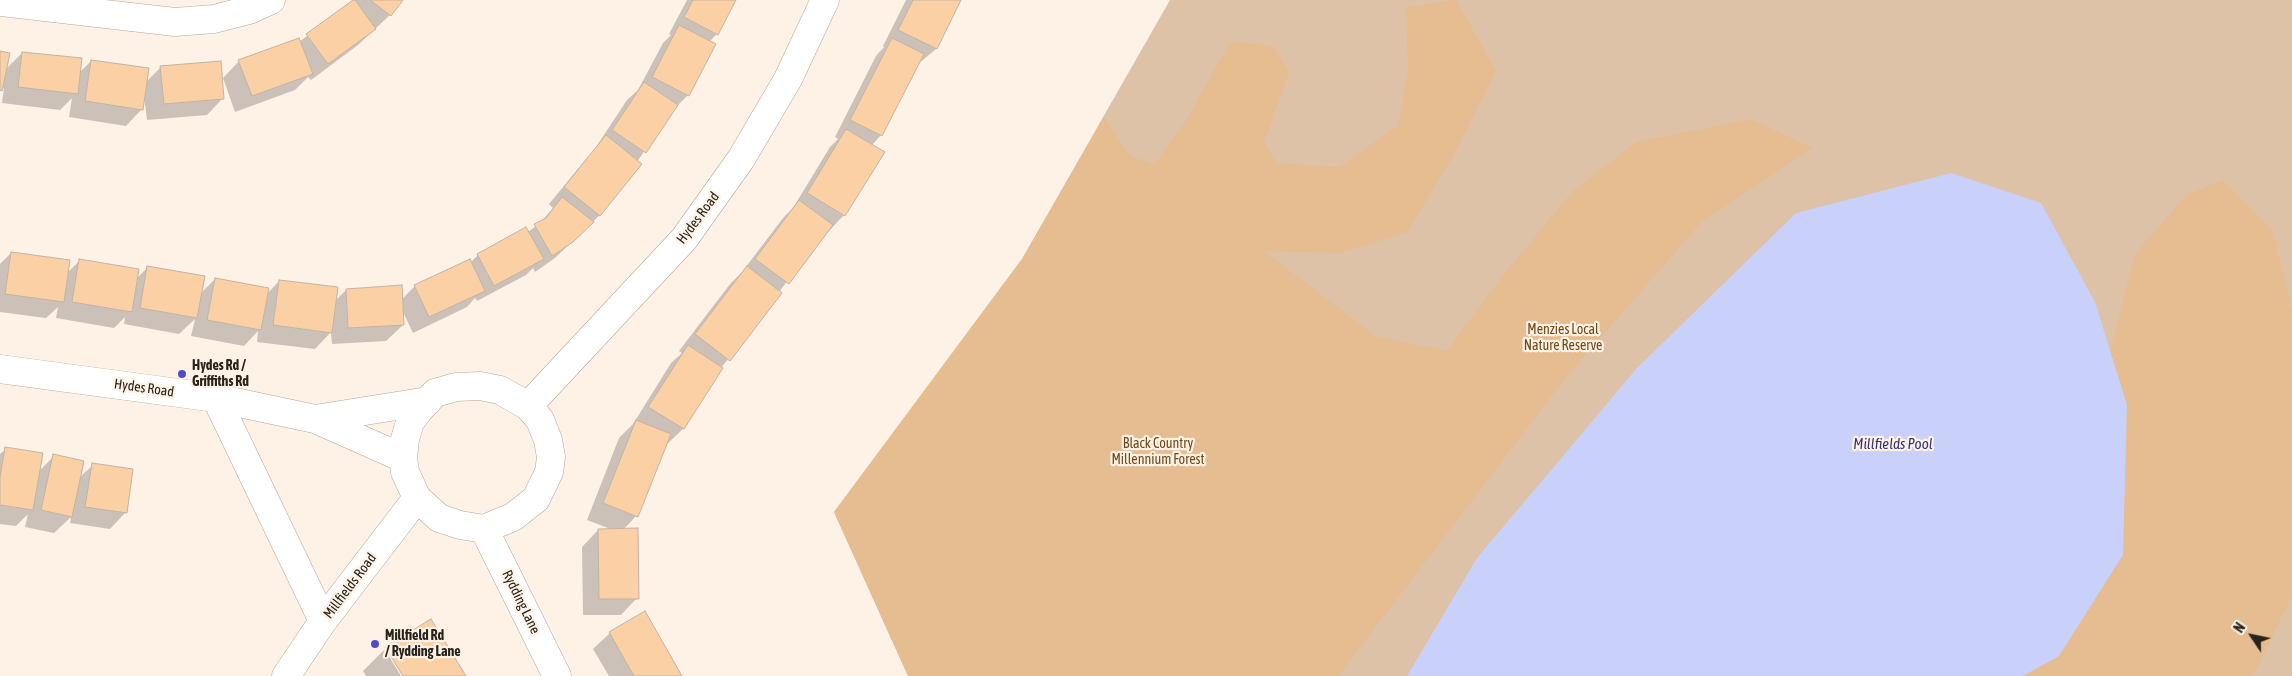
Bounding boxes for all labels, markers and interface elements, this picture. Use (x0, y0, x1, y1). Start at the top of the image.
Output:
street label: Hydes Road (673, 189, 723, 247)
park label: Menzies Local Nature Reserve (1524, 322, 1602, 354)
place label: Hydes Rd / Griffiths Rd (192, 358, 249, 391)
marker: Hydes Rd / Griffiths Rd (176, 368, 188, 380)
street label: Hydes Road (113, 375, 175, 401)
water label: Millfields Pool (1853, 435, 1933, 453)
park label: Black Country Millennium Forest (1111, 436, 1205, 468)
street label: Millfields Road (320, 550, 380, 622)
street label: Rydding Lane (498, 567, 544, 637)
north arrow (2227, 611, 2277, 661)
text: N (2231, 620, 2249, 636)
place label: Millfield Rd / Rydding Lane (385, 628, 461, 660)
marker: Millfield Rd / Rydding Lane (369, 638, 381, 650)

